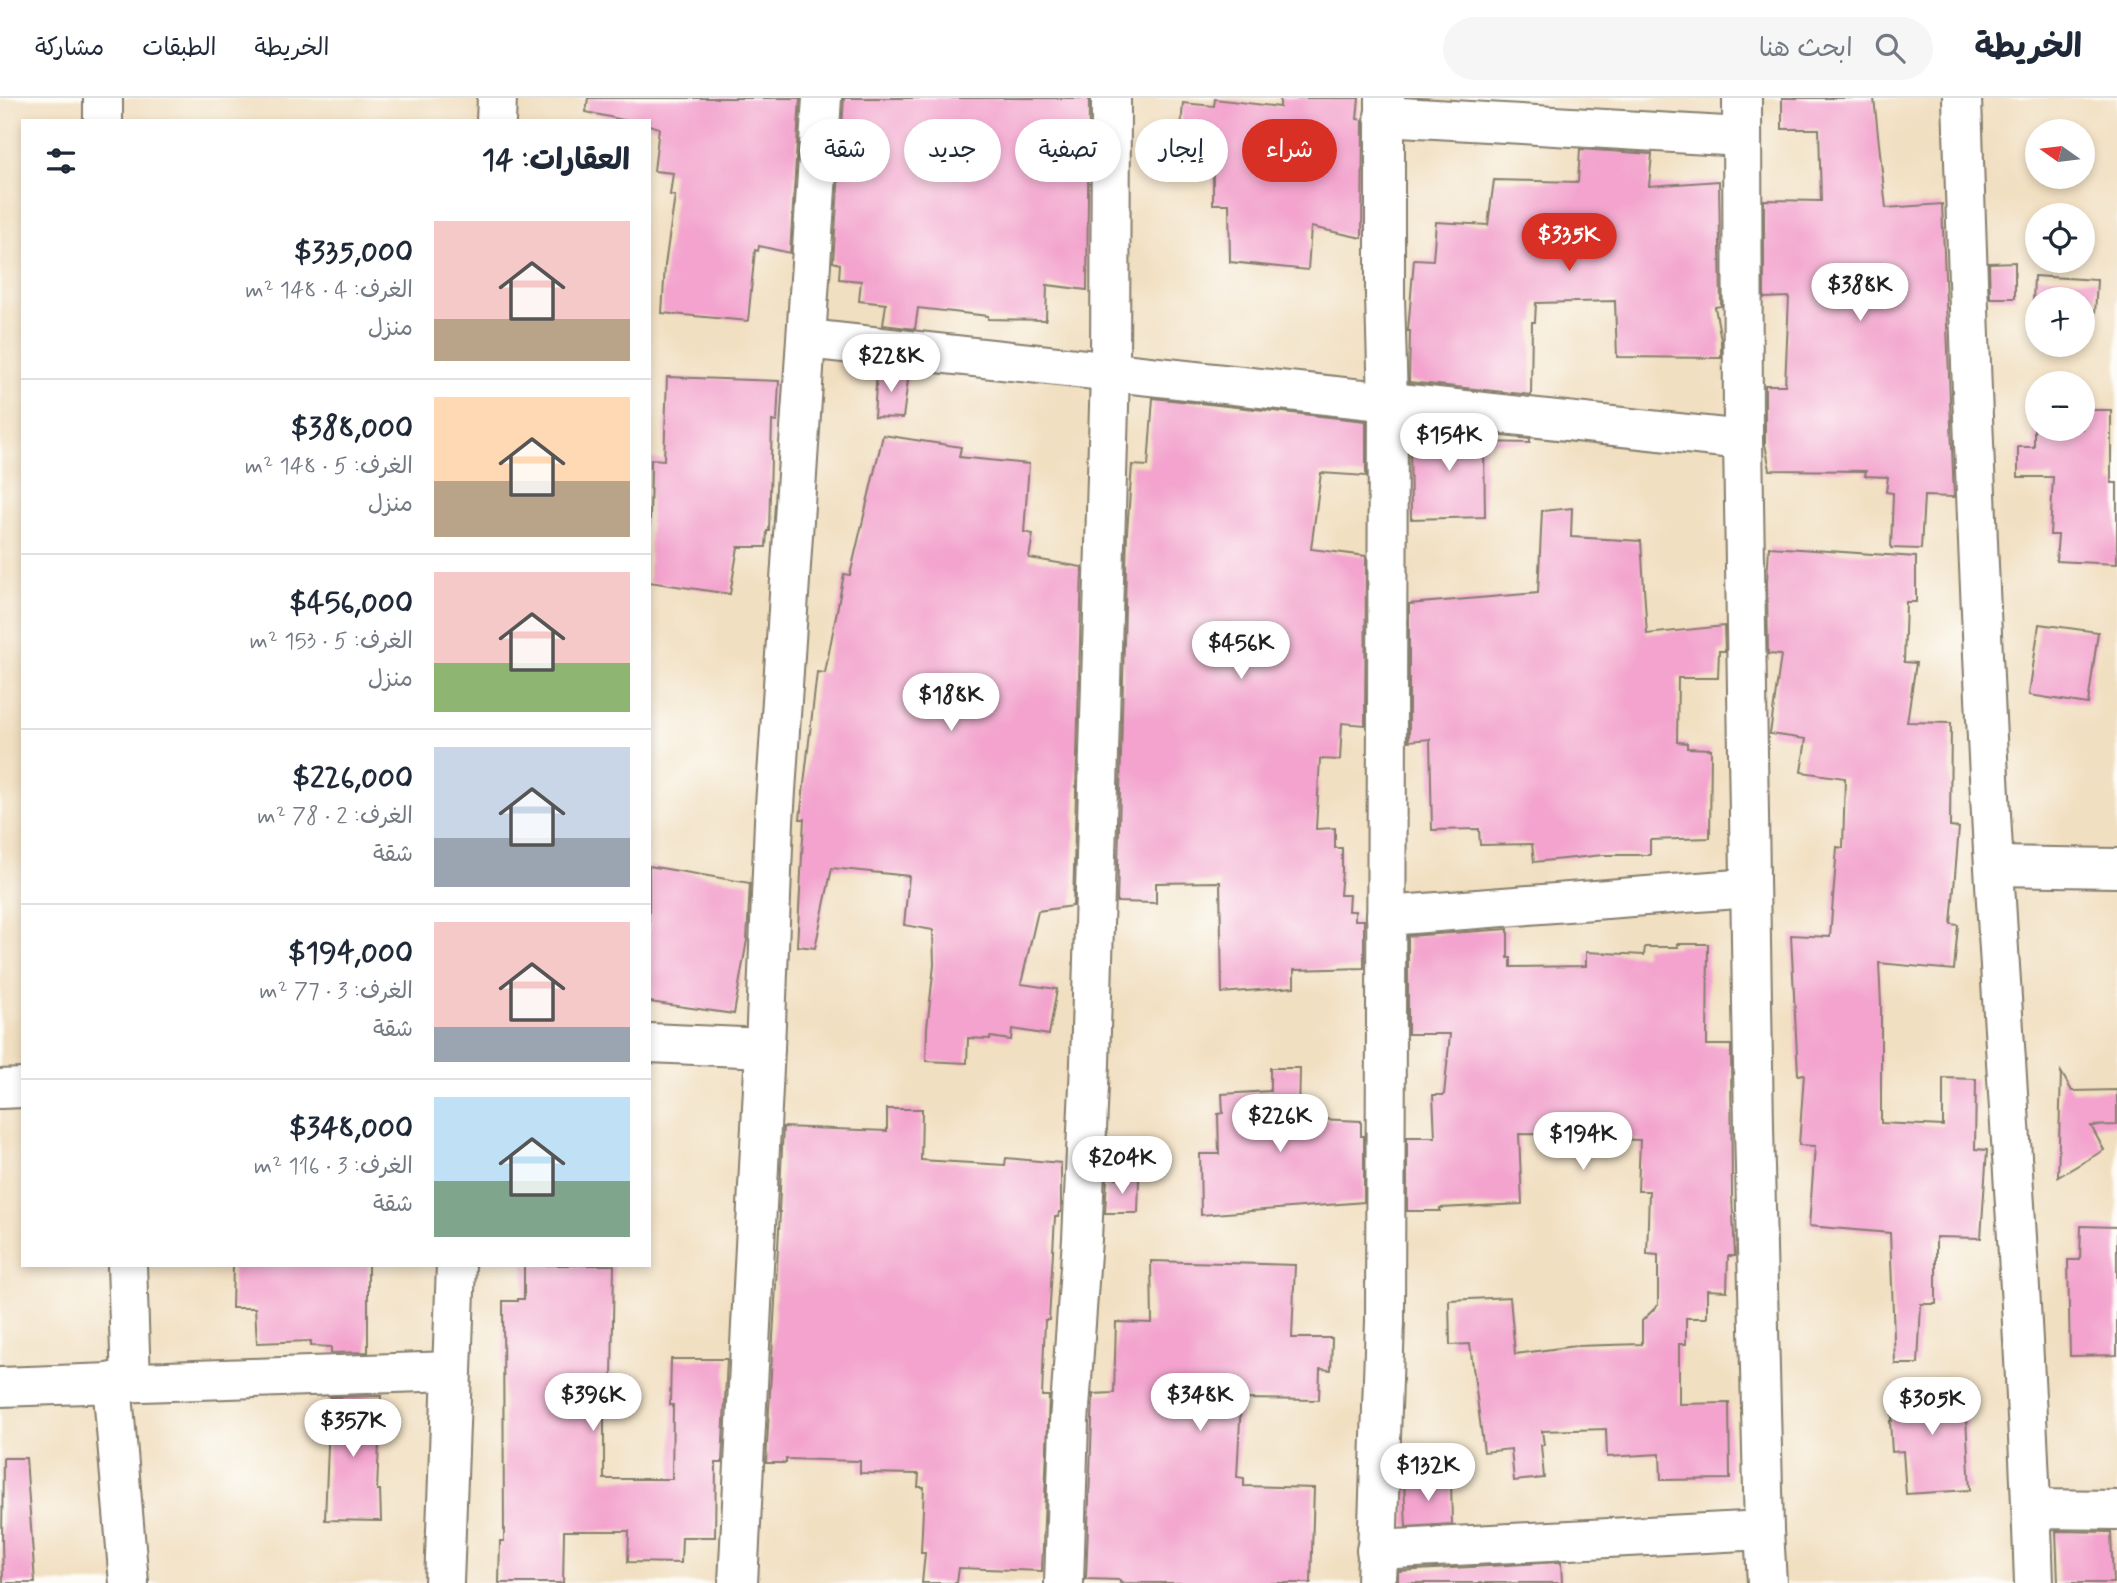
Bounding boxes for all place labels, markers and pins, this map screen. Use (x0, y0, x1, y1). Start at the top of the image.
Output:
pin: $335K (1520, 214, 1618, 273)
pin: $388K (1811, 264, 1909, 323)
pin: $228K (842, 334, 940, 394)
pin: $154K (1400, 414, 1498, 473)
pin: $456K (1192, 622, 1290, 681)
pin: $188K (902, 674, 1000, 733)
pin: $226K (1231, 1094, 1329, 1154)
pin: $194K (1534, 1112, 1632, 1172)
pin: $204K (1073, 1136, 1171, 1196)
pin: $396K (544, 1374, 642, 1433)
pin: $348K (1151, 1374, 1249, 1433)
pin: $305K (1883, 1378, 1981, 1437)
pin: $357K (304, 1400, 402, 1459)
pin: $132K (1379, 1444, 1477, 1503)

